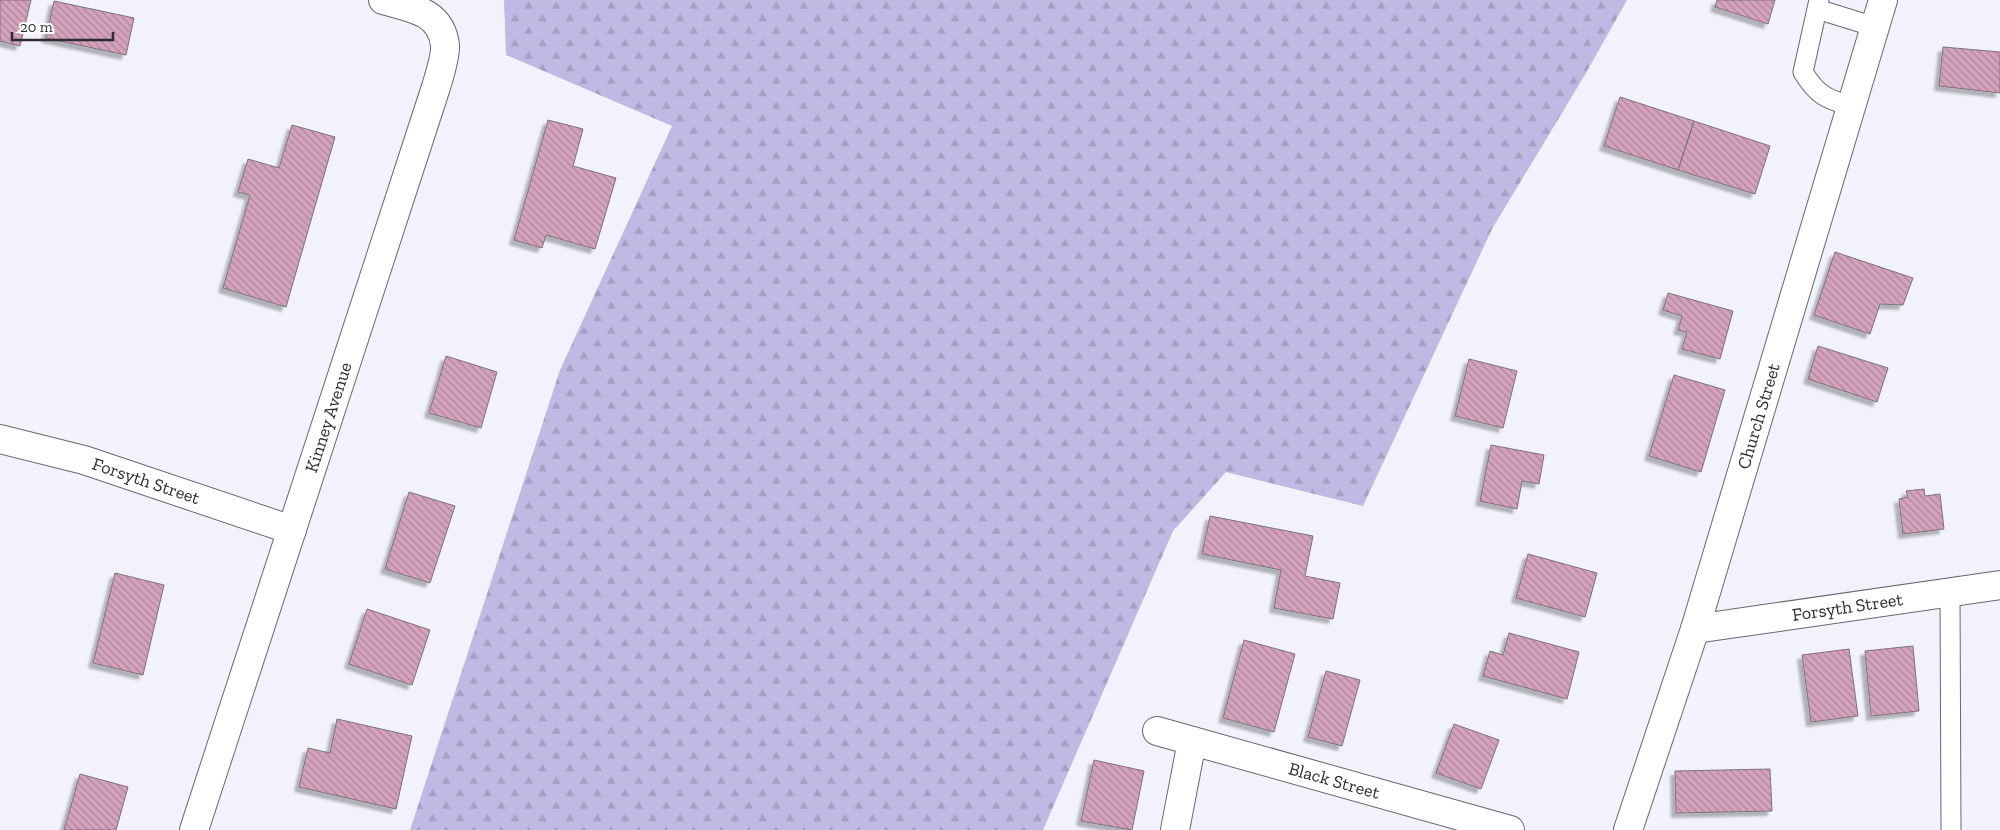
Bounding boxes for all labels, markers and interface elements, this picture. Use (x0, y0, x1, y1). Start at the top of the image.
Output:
scale bar (12, 10, 114, 42)
text: 20 m (20, 18, 53, 36)
street label: Kinney Avenue (300, 359, 357, 475)
street label: Church Street (1732, 360, 1785, 472)
street label: Forsyth Street (90, 453, 203, 509)
street label: Forsyth Street (1791, 588, 1905, 626)
street label: Black Street (1286, 757, 1382, 804)

